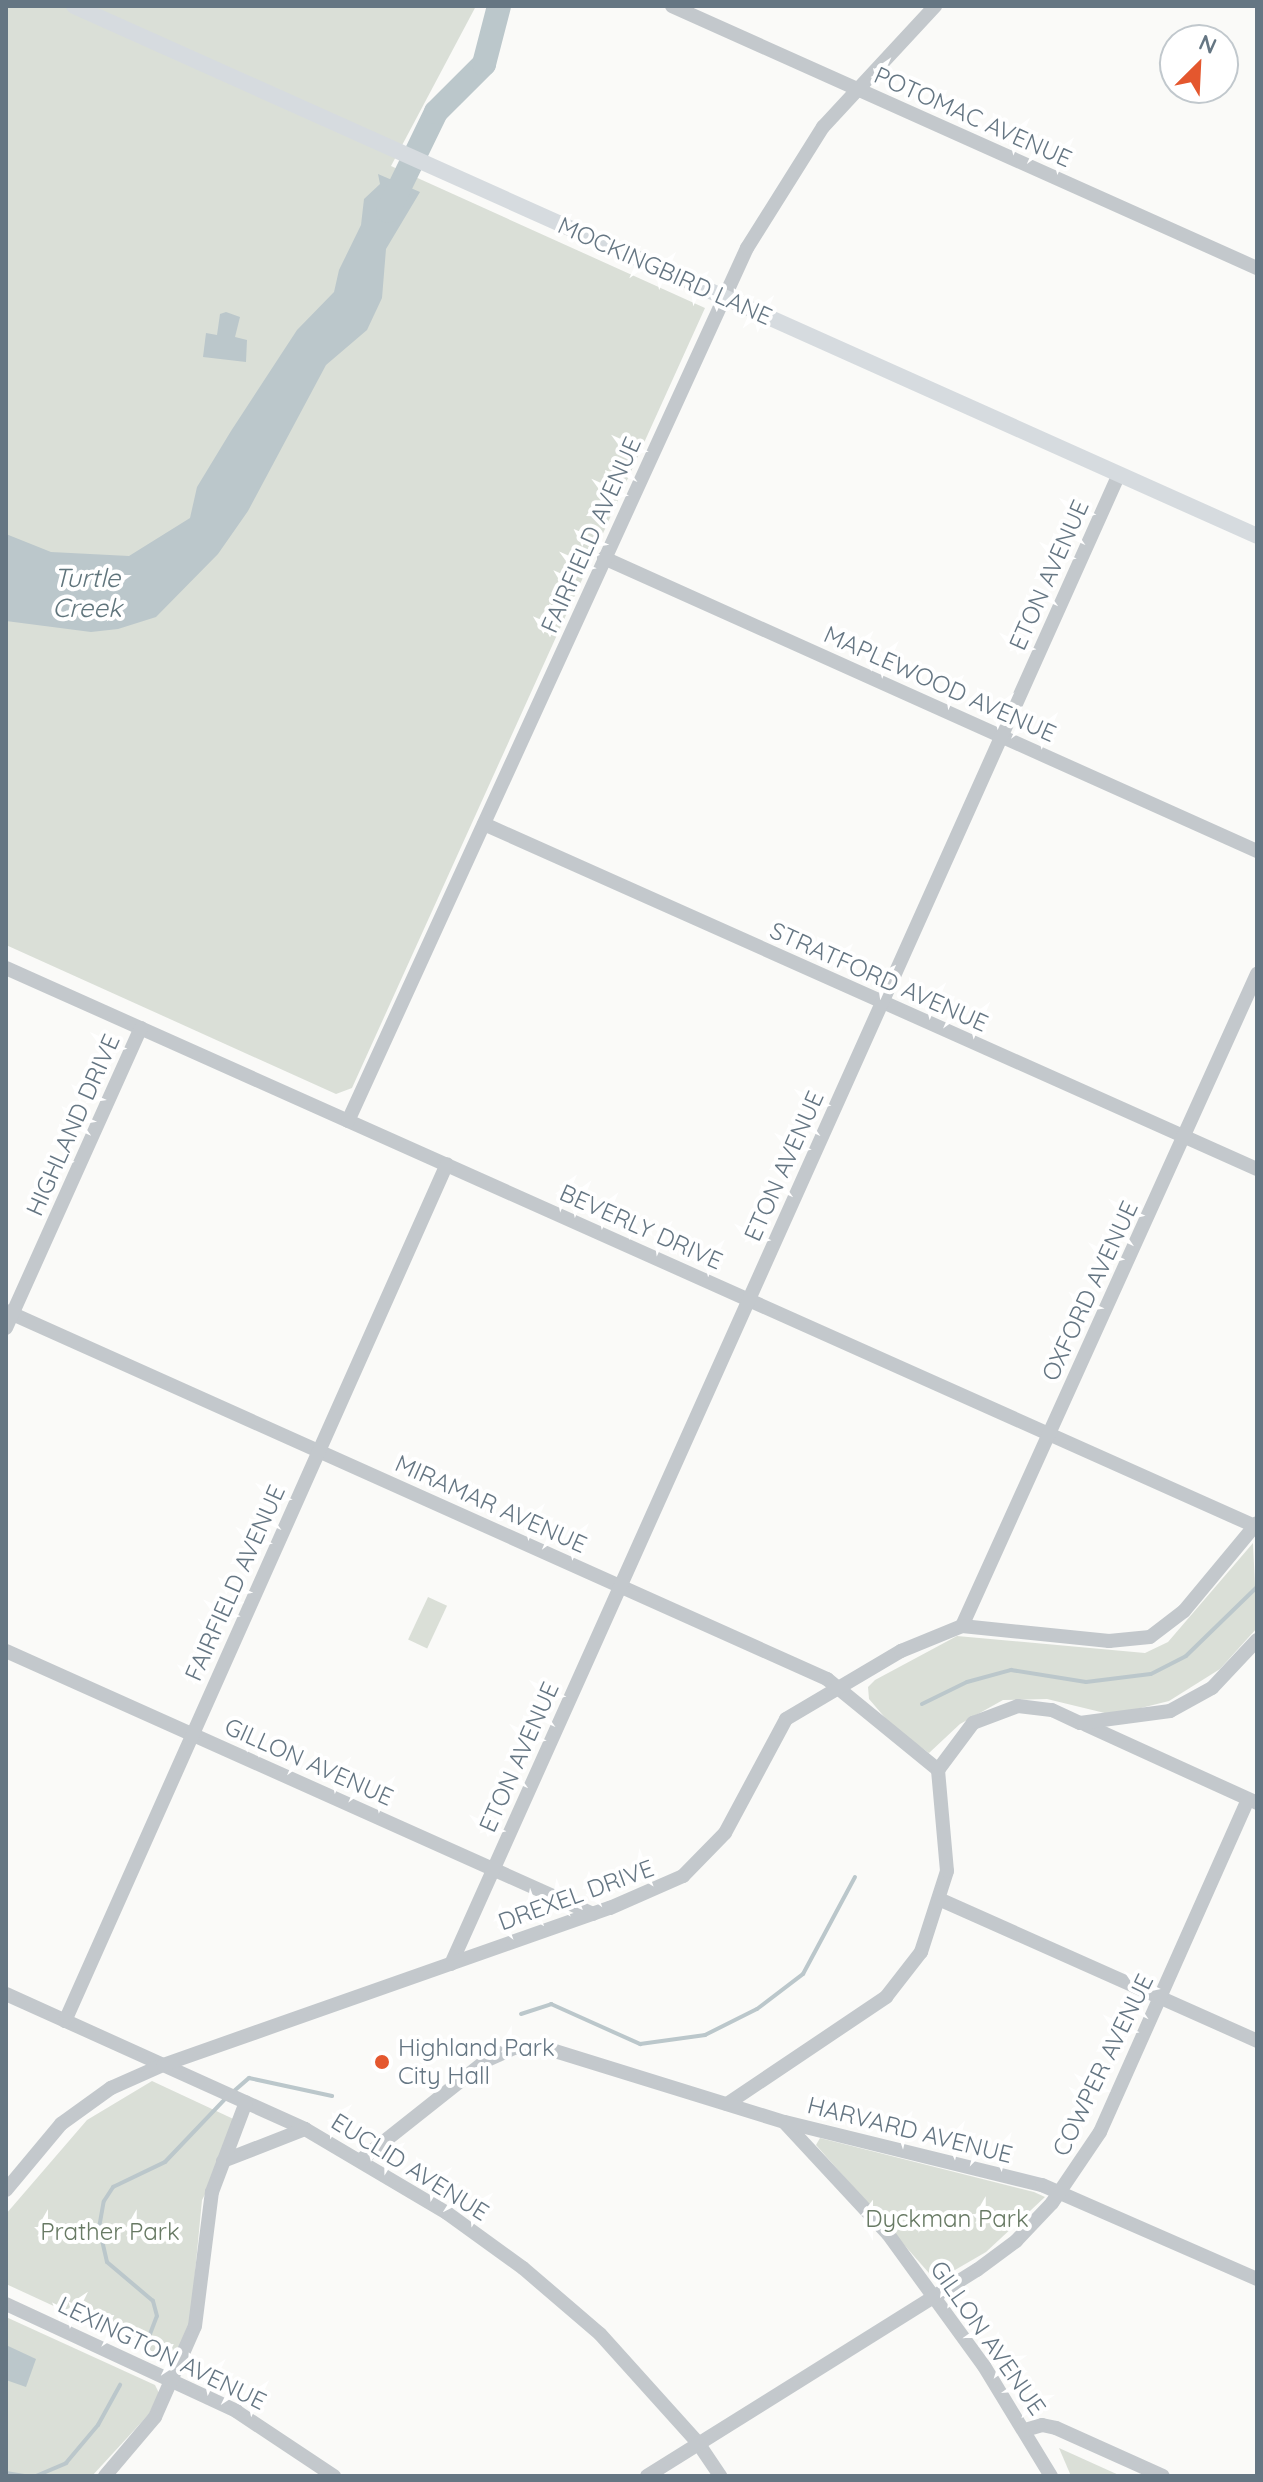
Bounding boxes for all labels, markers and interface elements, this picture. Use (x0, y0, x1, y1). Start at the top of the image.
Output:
north arrow (1159, 24, 1239, 104)
text: N (1195, 28, 1221, 60)
street label: POTOMAC AVENUE (870, 60, 1076, 174)
street label: MOCKINGBIRD LANE (554, 211, 776, 331)
street label: FAIRFIELD AVENUE (535, 433, 647, 637)
street label: ETON AVENUE (1003, 496, 1095, 654)
water label: Turtle Creek (52, 562, 122, 624)
street label: MAPLEWOOD AVENUE (820, 620, 1060, 748)
street label: STRATFORD AVENUE (766, 916, 992, 1038)
street label: HIGHLAND DRIVE (20, 1030, 126, 1220)
street label: ETON AVENUE (738, 1087, 830, 1245)
street label: BEVERLY DRIVE (555, 1178, 727, 1276)
street label: OXFORD AVENUE (1036, 1197, 1144, 1385)
street label: MIRAMAR AVENUE (391, 1449, 591, 1559)
street label: FAIRFIELD AVENUE (179, 1481, 291, 1685)
street label: ETON AVENUE (473, 1678, 565, 1836)
street label: GILLON AVENUE (220, 1712, 398, 1812)
street label: DREXEL DRIVE (494, 1854, 658, 1936)
street label: COWPER AVENUE (1046, 1969, 1160, 2161)
place label: Highland Park City Hall (398, 2034, 555, 2090)
marker: Highland Park City Hall (373, 2053, 391, 2071)
street label: HARVARD AVENUE (805, 2091, 1015, 2169)
street label: EUCLID AVENUE (326, 2107, 494, 2227)
park label: Dyckman Park (865, 2205, 1029, 2233)
park label: Prather Park (40, 2218, 180, 2246)
street label: GILLON AVENUE (924, 2255, 1052, 2421)
street label: LEXINGTON AVENUE (53, 2290, 271, 2416)

